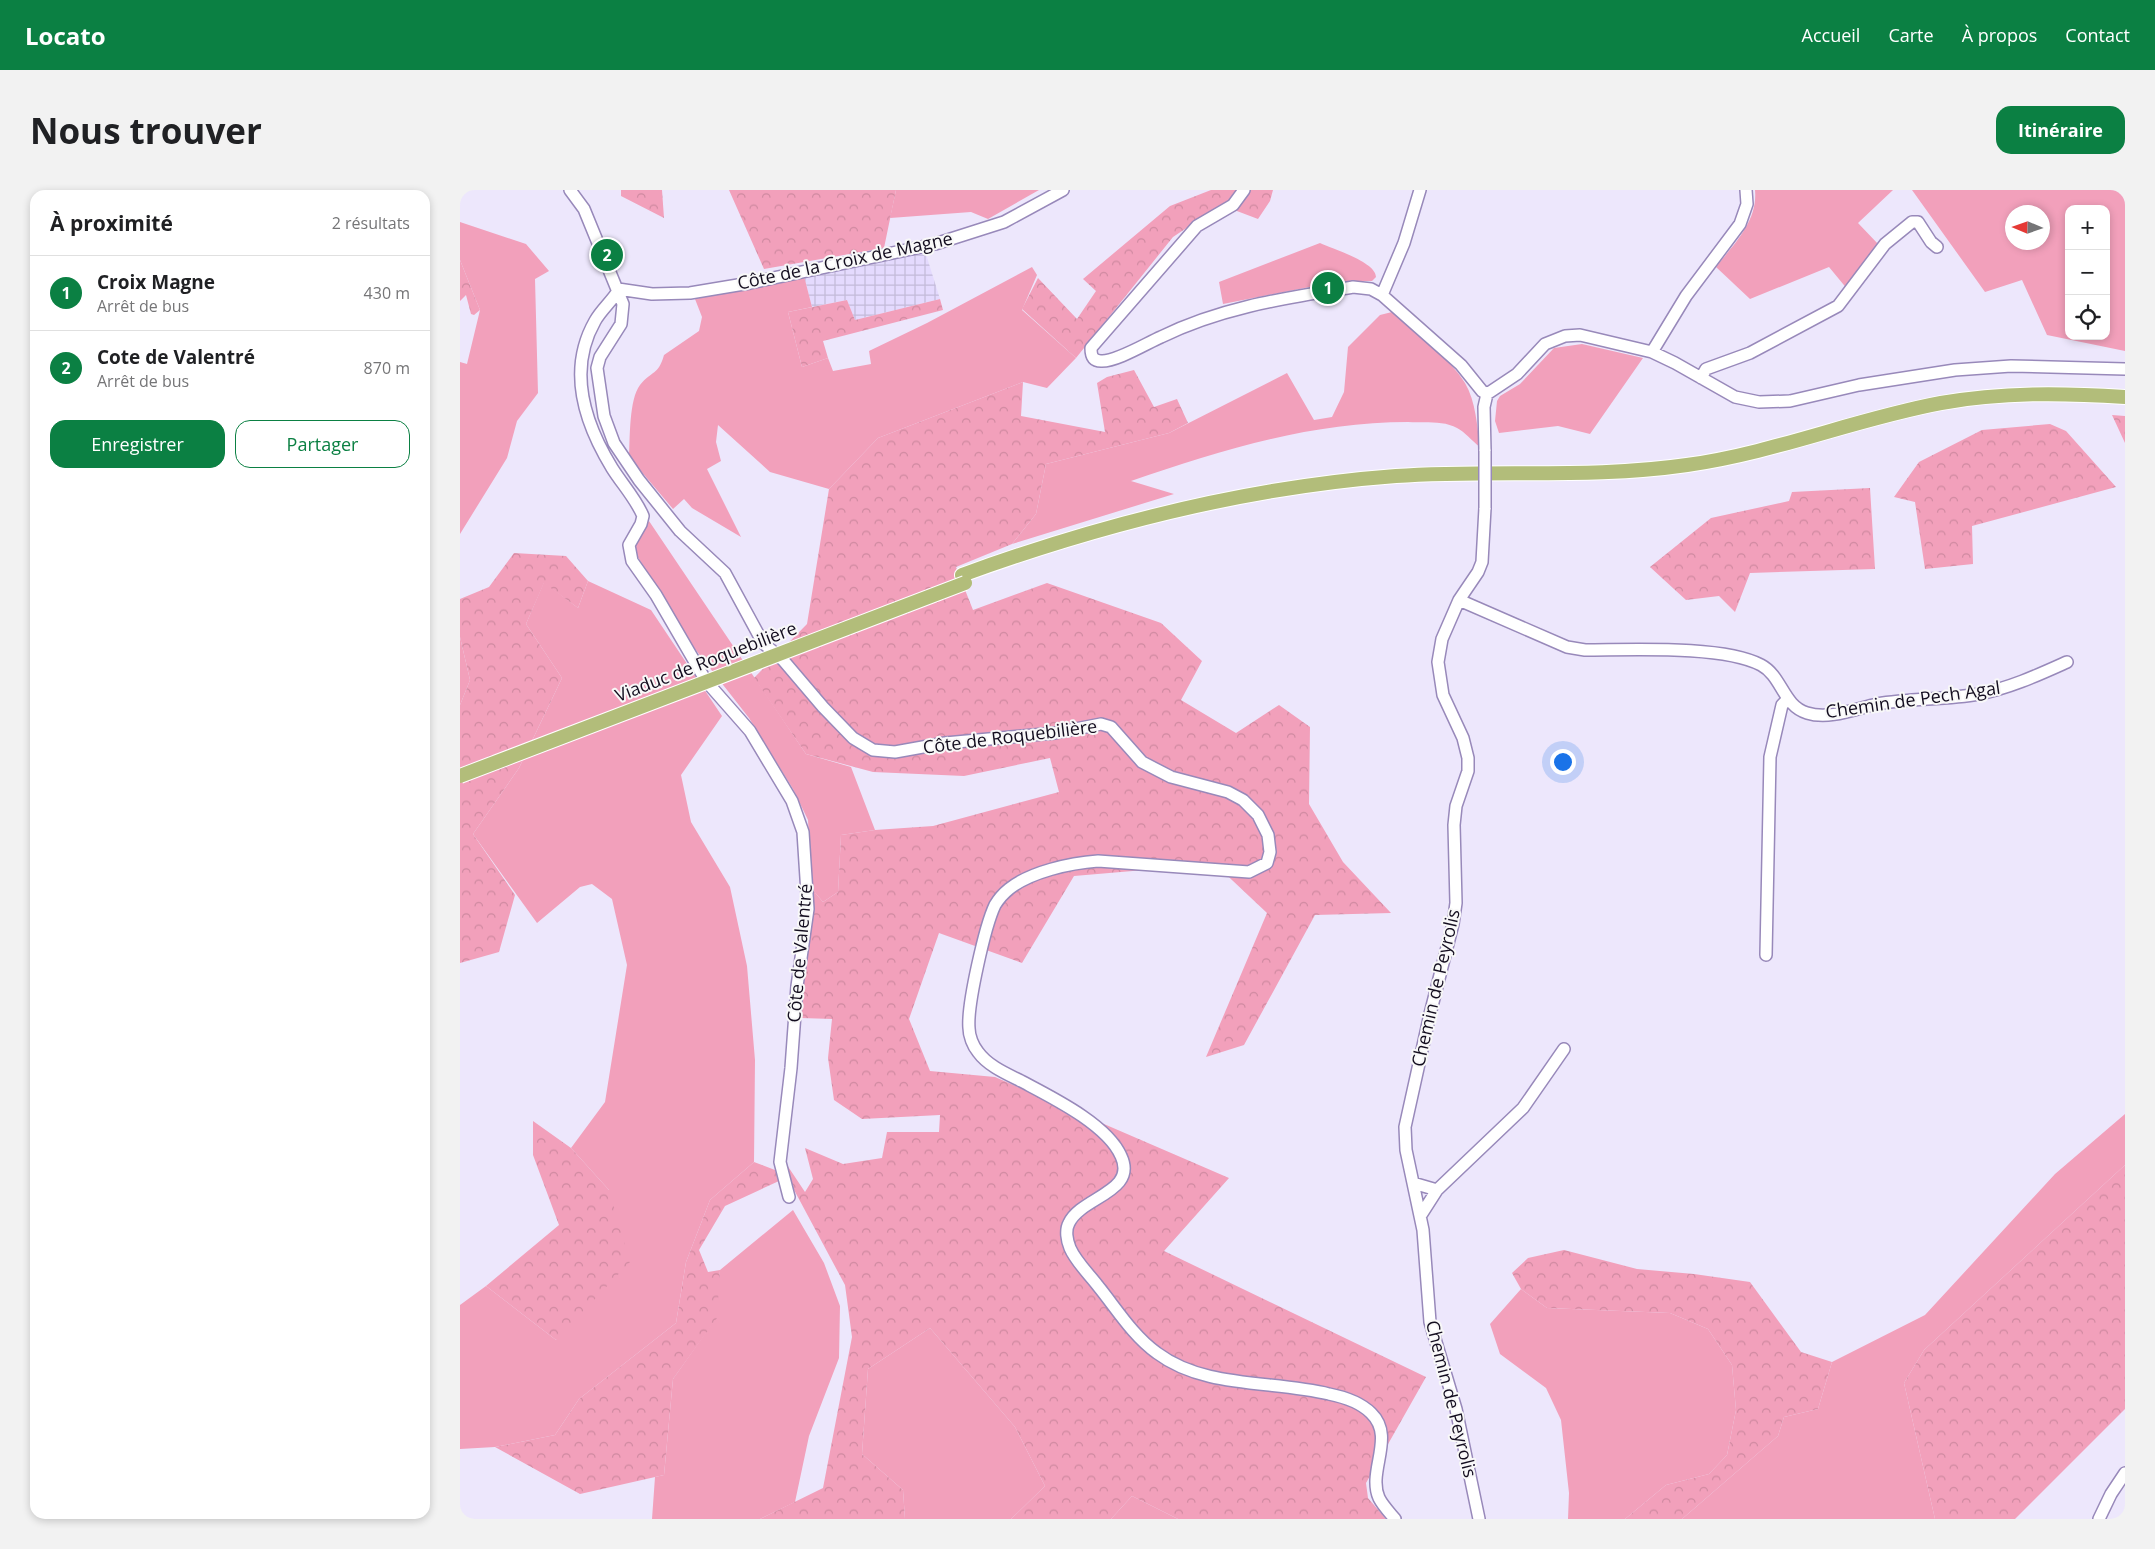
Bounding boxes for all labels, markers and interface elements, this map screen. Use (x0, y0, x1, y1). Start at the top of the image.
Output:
text: Locato (25, 19, 106, 52)
text: Accueil (1802, 23, 1860, 47)
text: Carte (1888, 23, 1934, 47)
text: À propos (1962, 23, 2037, 47)
text: Contact (2065, 23, 2130, 47)
button: Itinéraire (1996, 106, 2125, 154)
text: Nous trouver (30, 107, 262, 154)
north arrow (2005, 205, 2050, 250)
map controls (2065, 205, 2110, 340)
button: + (2065, 205, 2110, 250)
text: À proximité (50, 209, 173, 237)
text: 2 résultats (332, 212, 410, 234)
street label: Côte de la Croix de Magne (735, 225, 955, 295)
pin: 2 (591, 236, 623, 274)
button: − (2065, 250, 2110, 295)
text: Croix Magne (97, 269, 215, 295)
pin: 1 (1312, 269, 1344, 307)
text: 1 (61, 282, 71, 304)
text: 430 m (364, 282, 410, 304)
text: Arrêt de bus (97, 295, 189, 317)
button: locate (2065, 295, 2110, 340)
text: Cote de Valentré (97, 344, 255, 370)
text: 2 (61, 357, 71, 379)
text: 870 m (364, 357, 410, 379)
text: Arrêt de bus (97, 370, 189, 392)
button: Enregistrer (50, 420, 225, 468)
button: Partager (235, 420, 410, 468)
street label: Viaduc de Roquebilière (611, 615, 800, 707)
street label: Chemin de Pech Agal (1824, 675, 2002, 723)
street label: Côte de Roquebilière (921, 713, 1098, 759)
your location (1550, 749, 1576, 775)
street label: Côte de Valentré (781, 882, 817, 1023)
street label: Chemin de Peyrolis (1405, 907, 1465, 1069)
street label: Chemin de Peyrolis (1421, 1318, 1483, 1480)

